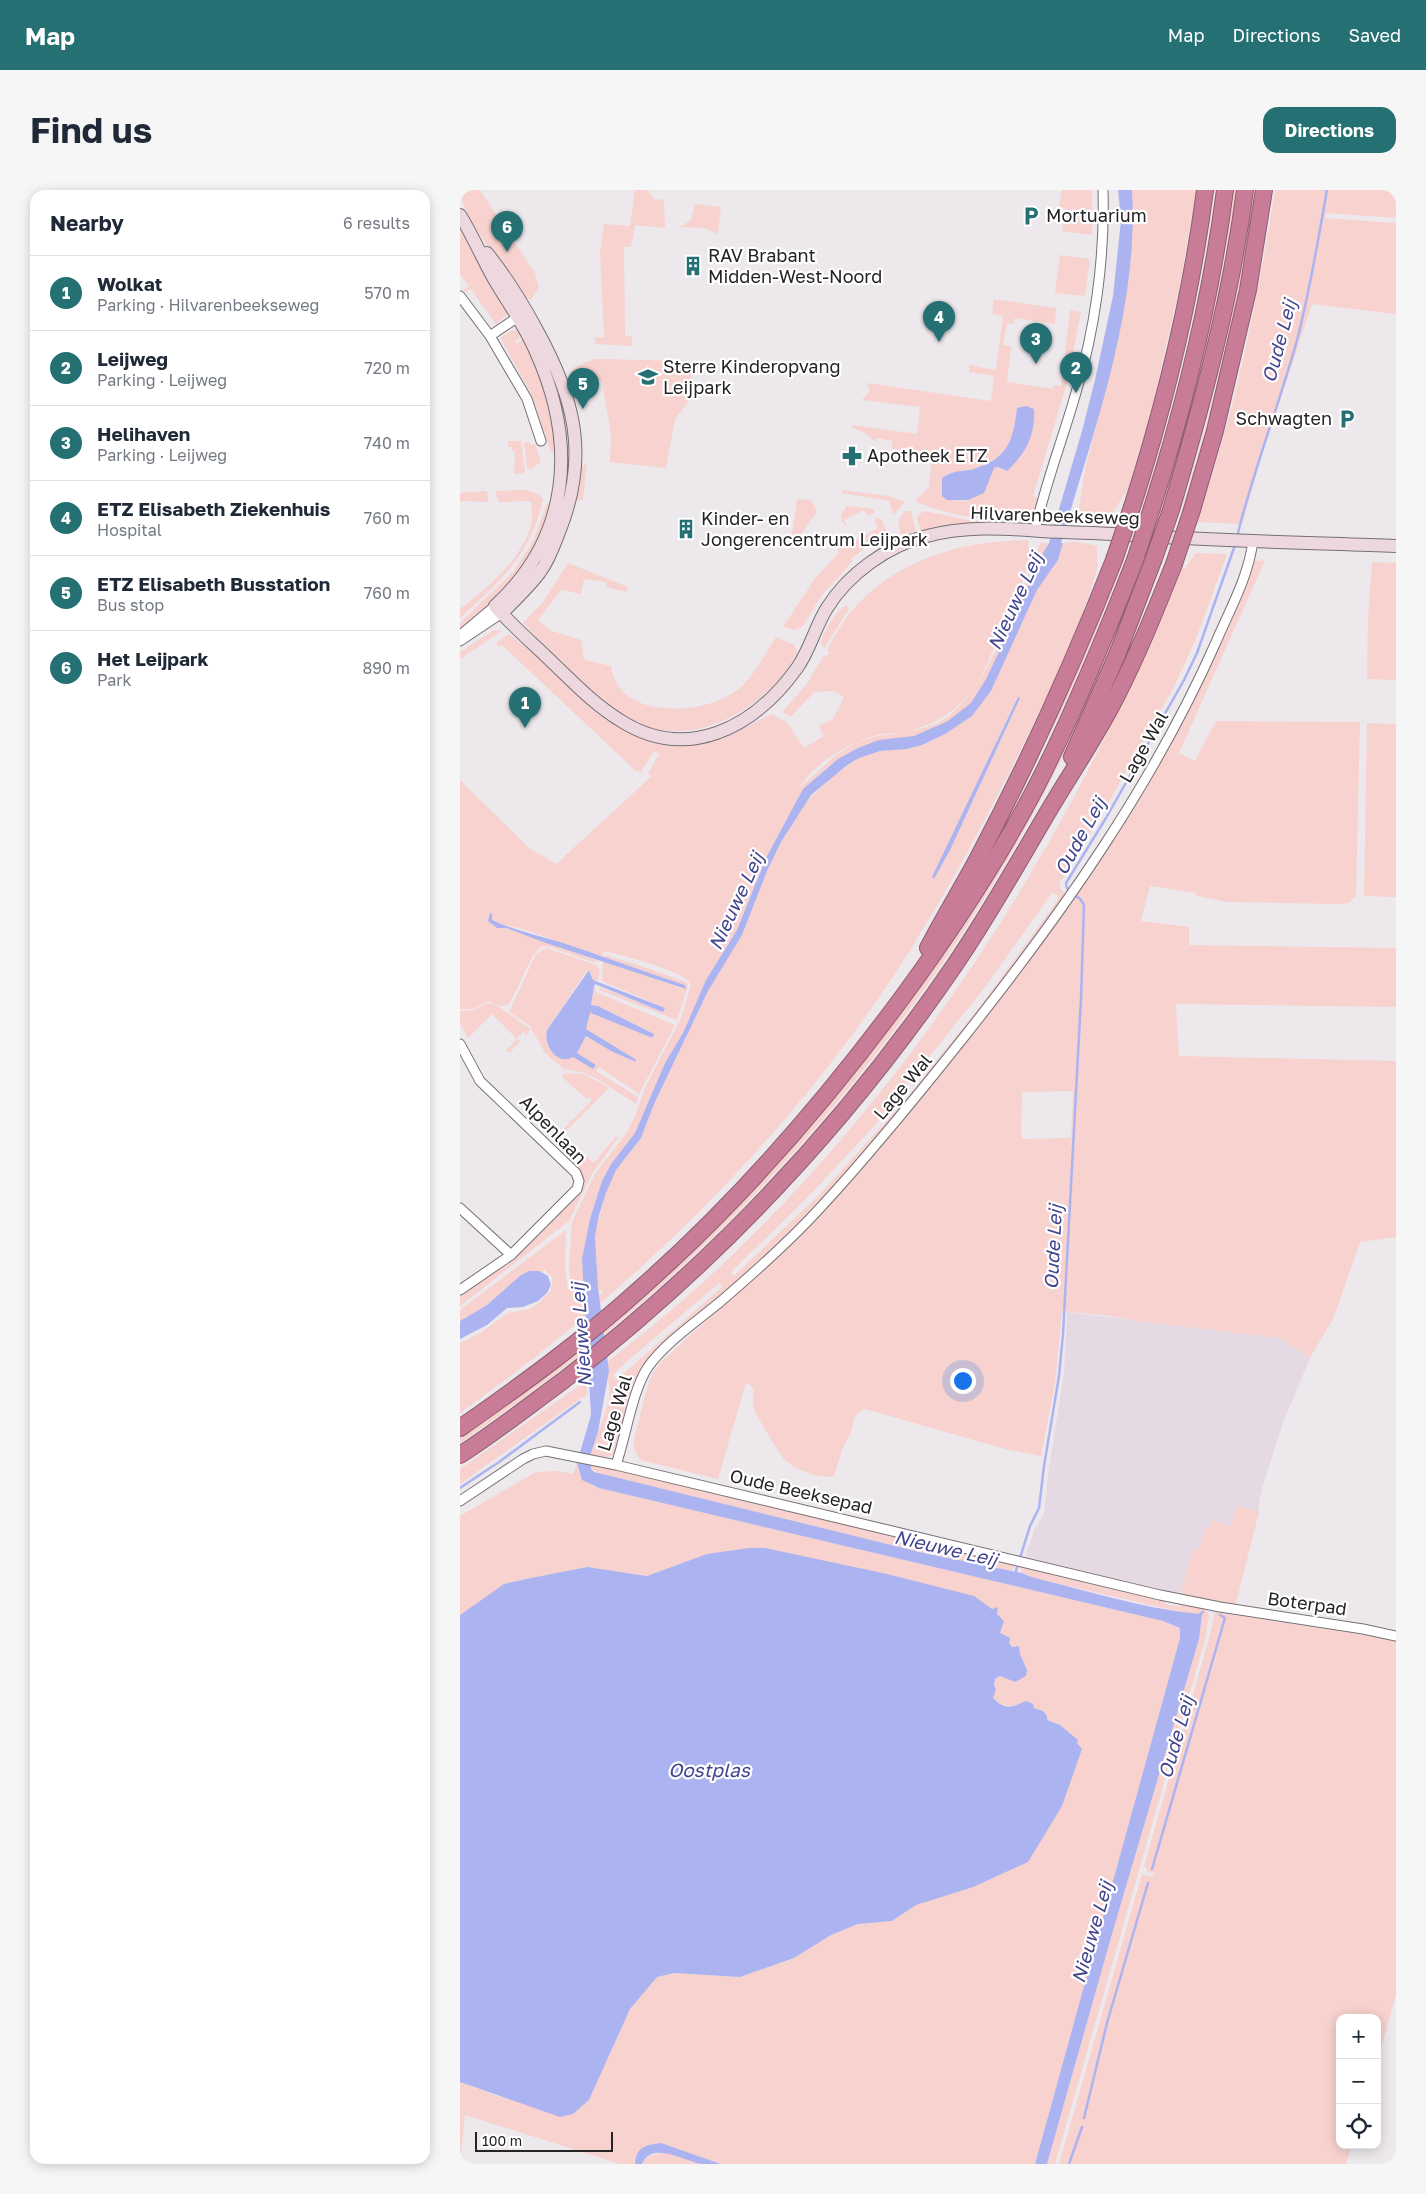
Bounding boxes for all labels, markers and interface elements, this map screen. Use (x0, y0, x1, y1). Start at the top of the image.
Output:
text: Map (25, 21, 75, 50)
text: Map (1168, 24, 1204, 46)
text: Directions (1232, 24, 1320, 46)
text: Saved (1348, 24, 1401, 46)
button: Directions (1263, 107, 1396, 153)
text: Find us (30, 109, 152, 151)
place label: Mortuarium (1046, 204, 1147, 226)
parking icon: Mortuarium (1020, 205, 1042, 227)
text: Nearby (50, 210, 124, 236)
pin: 6 (491, 211, 523, 252)
text: 6 results (343, 213, 410, 233)
place label: RAV Brabant Midden-West-Noord (708, 244, 882, 287)
building icon: RAV Brabant Midden-West-Noord (682, 255, 704, 277)
text: Wolkat (97, 272, 162, 295)
text: 1 (62, 283, 70, 303)
text: 570 m (364, 283, 410, 303)
text: Parking · Hilvarenbeekseweg (97, 295, 319, 315)
water label: Oude Leij (1256, 295, 1301, 385)
pin: 4 (923, 301, 955, 342)
pin: 3 (1020, 323, 1052, 364)
text: Leijweg (97, 347, 168, 370)
pin: 2 (1060, 352, 1092, 393)
place label: Sterre Kinderopvang Leijpark (663, 355, 841, 398)
text: 2 (61, 358, 71, 378)
text: 720 m (364, 358, 410, 378)
school or university icon: Sterre Kinderopvang Leijpark (637, 366, 659, 388)
pin: 5 (567, 368, 599, 409)
text: Parking · Leijweg (97, 370, 227, 390)
place label: Schwagten (1236, 407, 1332, 429)
parking icon: Schwagten (1336, 408, 1358, 430)
text: Helihaven (97, 422, 190, 445)
text: 3 (61, 433, 71, 453)
text: 740 m (364, 433, 410, 453)
place label: Apotheek ETZ (867, 444, 988, 466)
text: Parking · Leijweg (97, 445, 227, 465)
pharmacy icon: Apotheek ETZ (841, 445, 863, 467)
text: ETZ Elisabeth Ziekenhuis (97, 497, 330, 520)
street label: Hilvarenbeekseweg (970, 501, 1140, 529)
place label: Kinder- en Jongerencentrum Leijpark (701, 507, 928, 550)
text: 4 (61, 508, 71, 528)
text: 760 m (364, 508, 410, 528)
building icon: Kinder- en Jongerencentrum Leijpark (675, 518, 697, 540)
text: Hospital (97, 520, 162, 540)
water label: Nieuwe Leij (982, 547, 1048, 653)
text: ETZ Elisabeth Busstation (97, 572, 330, 595)
text: 5 (61, 583, 71, 603)
text: 760 m (364, 583, 410, 603)
text: Bus stop (97, 595, 164, 615)
text: Het Leijpark (97, 647, 209, 670)
text: 6 (61, 658, 71, 678)
text: 890 m (362, 658, 410, 678)
text: Park (97, 670, 132, 690)
pin: 1 (509, 687, 541, 728)
street label: Lage Wal (1114, 707, 1173, 786)
water label: Oude Leij (1049, 791, 1111, 878)
water label: Nieuwe Leij (703, 847, 769, 953)
street label: Lage Wal (868, 1049, 936, 1124)
street label: Alpenlaan (516, 1090, 592, 1168)
water label: Oude Leij (1039, 1202, 1066, 1290)
water label: Nieuwe Leij (565, 1280, 596, 1388)
your location (950, 1368, 976, 1394)
street label: Lage Wal (592, 1371, 636, 1454)
street label: Oude Beeksepad (728, 1464, 875, 1518)
water label: Nieuwe Leij (892, 1525, 1002, 1571)
street label: Boterpad (1266, 1587, 1348, 1619)
water label: Oude Leij (1153, 1691, 1199, 1781)
water label: Oostplas (668, 1758, 751, 1781)
water label: Nieuwe Leij (1066, 1876, 1118, 1985)
map controls (1336, 2014, 1381, 2149)
button: + (1336, 2014, 1381, 2059)
button: − (1336, 2059, 1381, 2104)
button: locate (1336, 2104, 1381, 2149)
scale bar (475, 2129, 612, 2152)
text: 100 m (482, 2132, 522, 2149)

